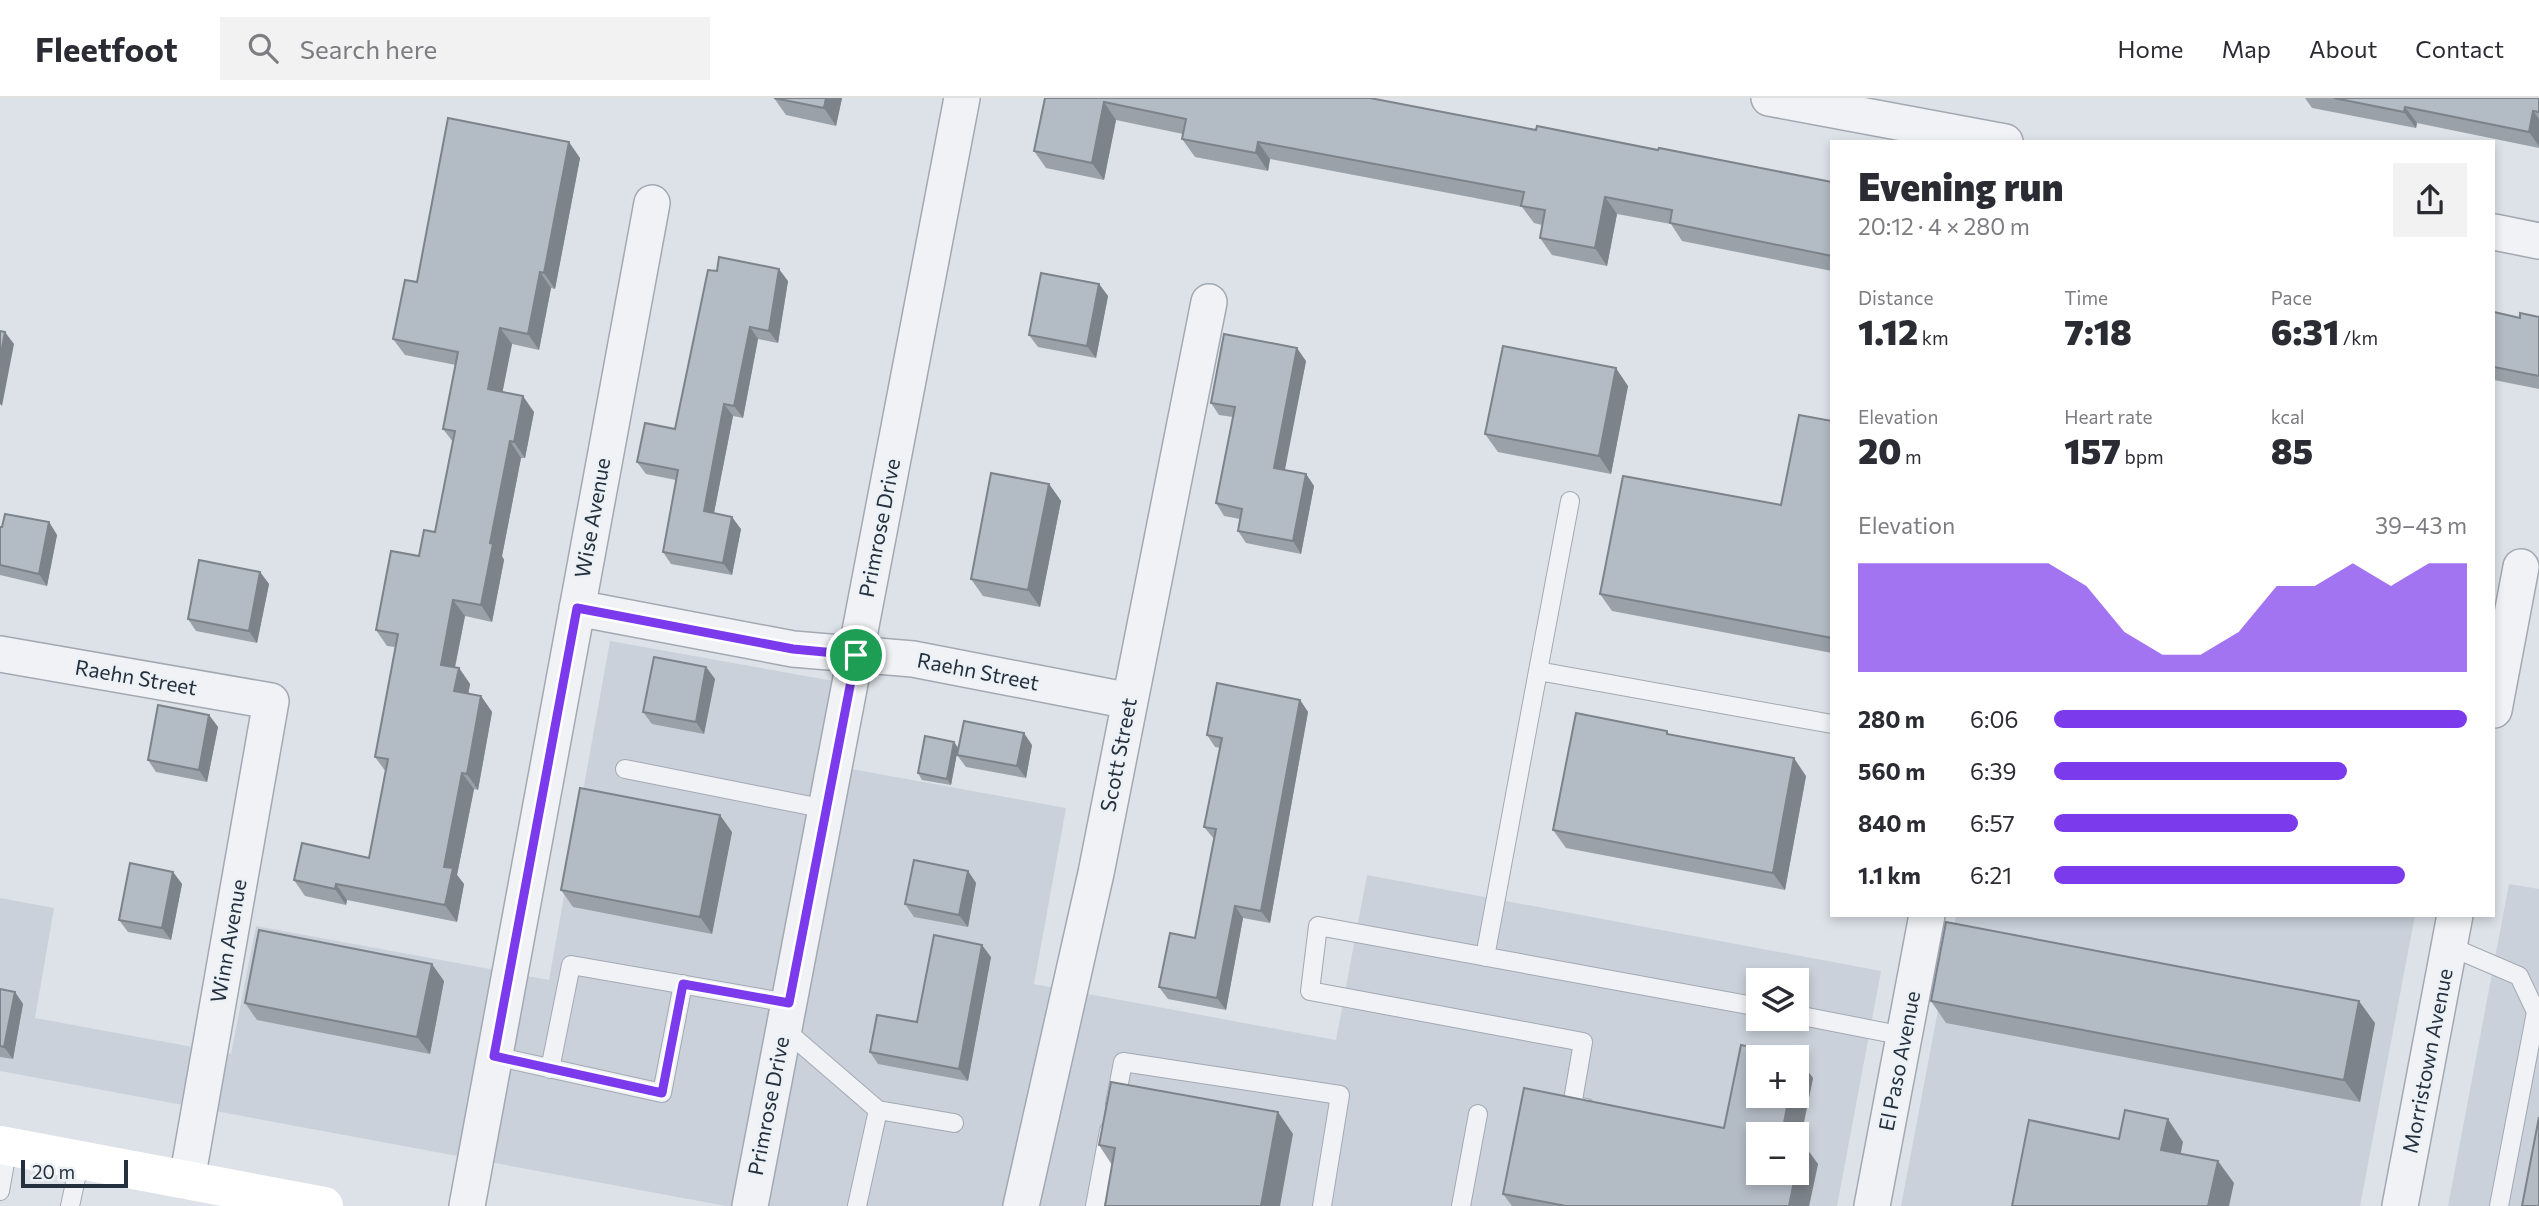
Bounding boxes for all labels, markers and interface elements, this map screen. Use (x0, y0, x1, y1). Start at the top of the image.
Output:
search box (220, 17, 710, 80)
text: Fleetfoot (35, 28, 178, 69)
icon: search (244, 29, 282, 67)
text: Search here (300, 33, 437, 64)
text: Home (2118, 34, 2184, 63)
text: Map (2222, 34, 2271, 63)
text: About (2309, 34, 2377, 63)
text: Contact (2415, 34, 2504, 63)
text: Evening run (1858, 162, 2064, 209)
button: share (2393, 163, 2467, 237)
text: 20:12 · 4 × 280 m (1858, 212, 2030, 240)
text: Distance (1858, 286, 1934, 309)
text: Time (2064, 286, 2108, 309)
text: Pace (2271, 286, 2312, 309)
text: 1.12 (1858, 309, 1918, 352)
text: 7:18 (2064, 309, 2132, 352)
text: 6:31 (2271, 309, 2339, 352)
text: km (1918, 326, 1949, 349)
text: /km (2339, 326, 2378, 349)
text: Elevation (1858, 405, 1938, 428)
text: Heart rate (2064, 405, 2153, 428)
text: kcal (2271, 405, 2305, 428)
text: 20 (1858, 428, 1901, 471)
text: 157 (2064, 428, 2121, 471)
text: 85 (2271, 428, 2313, 471)
text: m (1901, 445, 1922, 468)
text: bpm (2121, 445, 2164, 468)
street label: Wise Avenue (569, 456, 614, 580)
street label: Primrose Drive (853, 456, 904, 599)
text: Elevation (1858, 511, 1955, 539)
text: 39–43 m (2375, 511, 2467, 539)
pin (826, 625, 886, 685)
icon: arrive (837, 636, 875, 674)
street label: Raehn Street (915, 646, 1041, 695)
street label: Raehn Street (73, 653, 199, 700)
street label: Scott Street (1094, 696, 1141, 814)
text: 280 m (1858, 705, 1925, 733)
text: 6:06 (1970, 705, 2018, 733)
text: 560 m (1858, 757, 1925, 785)
text: 6:39 (1970, 757, 2016, 785)
text: 840 m (1858, 809, 1926, 837)
text: 6:57 (1970, 809, 2015, 837)
text: 1.1 km (1858, 861, 1921, 889)
text: 6:21 (1970, 861, 2012, 889)
street label: Winn Avenue (204, 877, 251, 1004)
street label: Morristown Avenue (2396, 966, 2457, 1155)
map controls (1746, 968, 1809, 1185)
button: layers (1746, 968, 1809, 1031)
street label: El Paso Avenue (1873, 989, 1924, 1133)
street label: Primrose Drive (742, 1034, 793, 1177)
button: + (1746, 1045, 1809, 1108)
button: − (1746, 1122, 1809, 1185)
scale bar (21, 1157, 128, 1189)
text: 20 m (32, 1160, 75, 1183)

